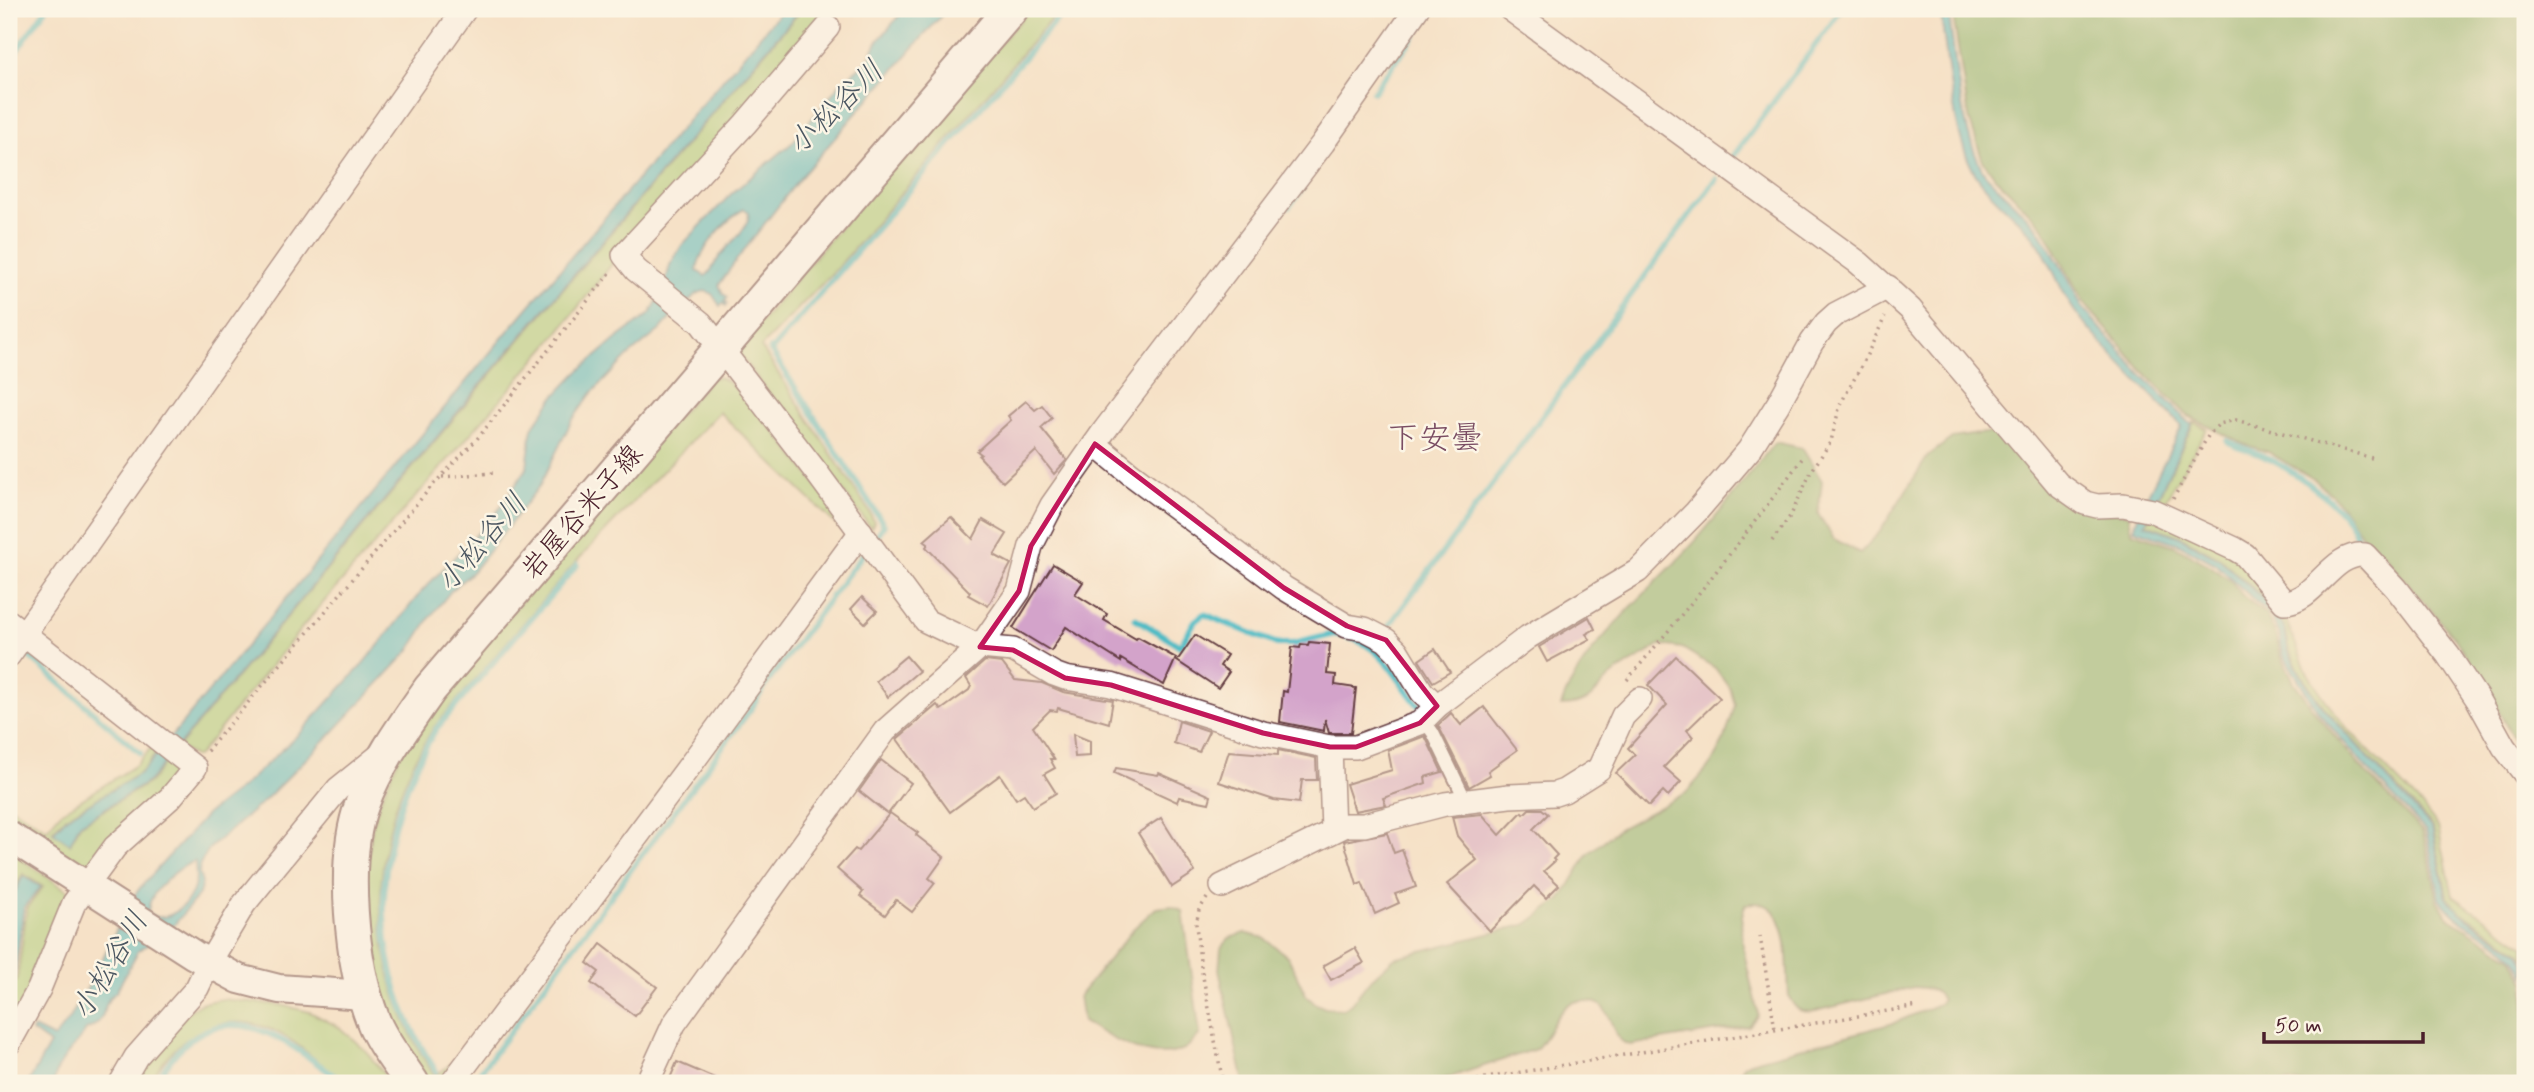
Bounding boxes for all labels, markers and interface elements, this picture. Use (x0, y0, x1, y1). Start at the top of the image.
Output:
water label: 小松谷川 (779, 52, 893, 164)
district label: 下安曇 (1387, 418, 1483, 460)
street label: 岩屋谷米子線 (514, 437, 652, 588)
water label: 小松谷川 (428, 485, 536, 601)
water label: 小松谷川 (63, 904, 158, 1027)
scale bar (2264, 1001, 2424, 1045)
text: 50 m (2275, 1012, 2322, 1040)

